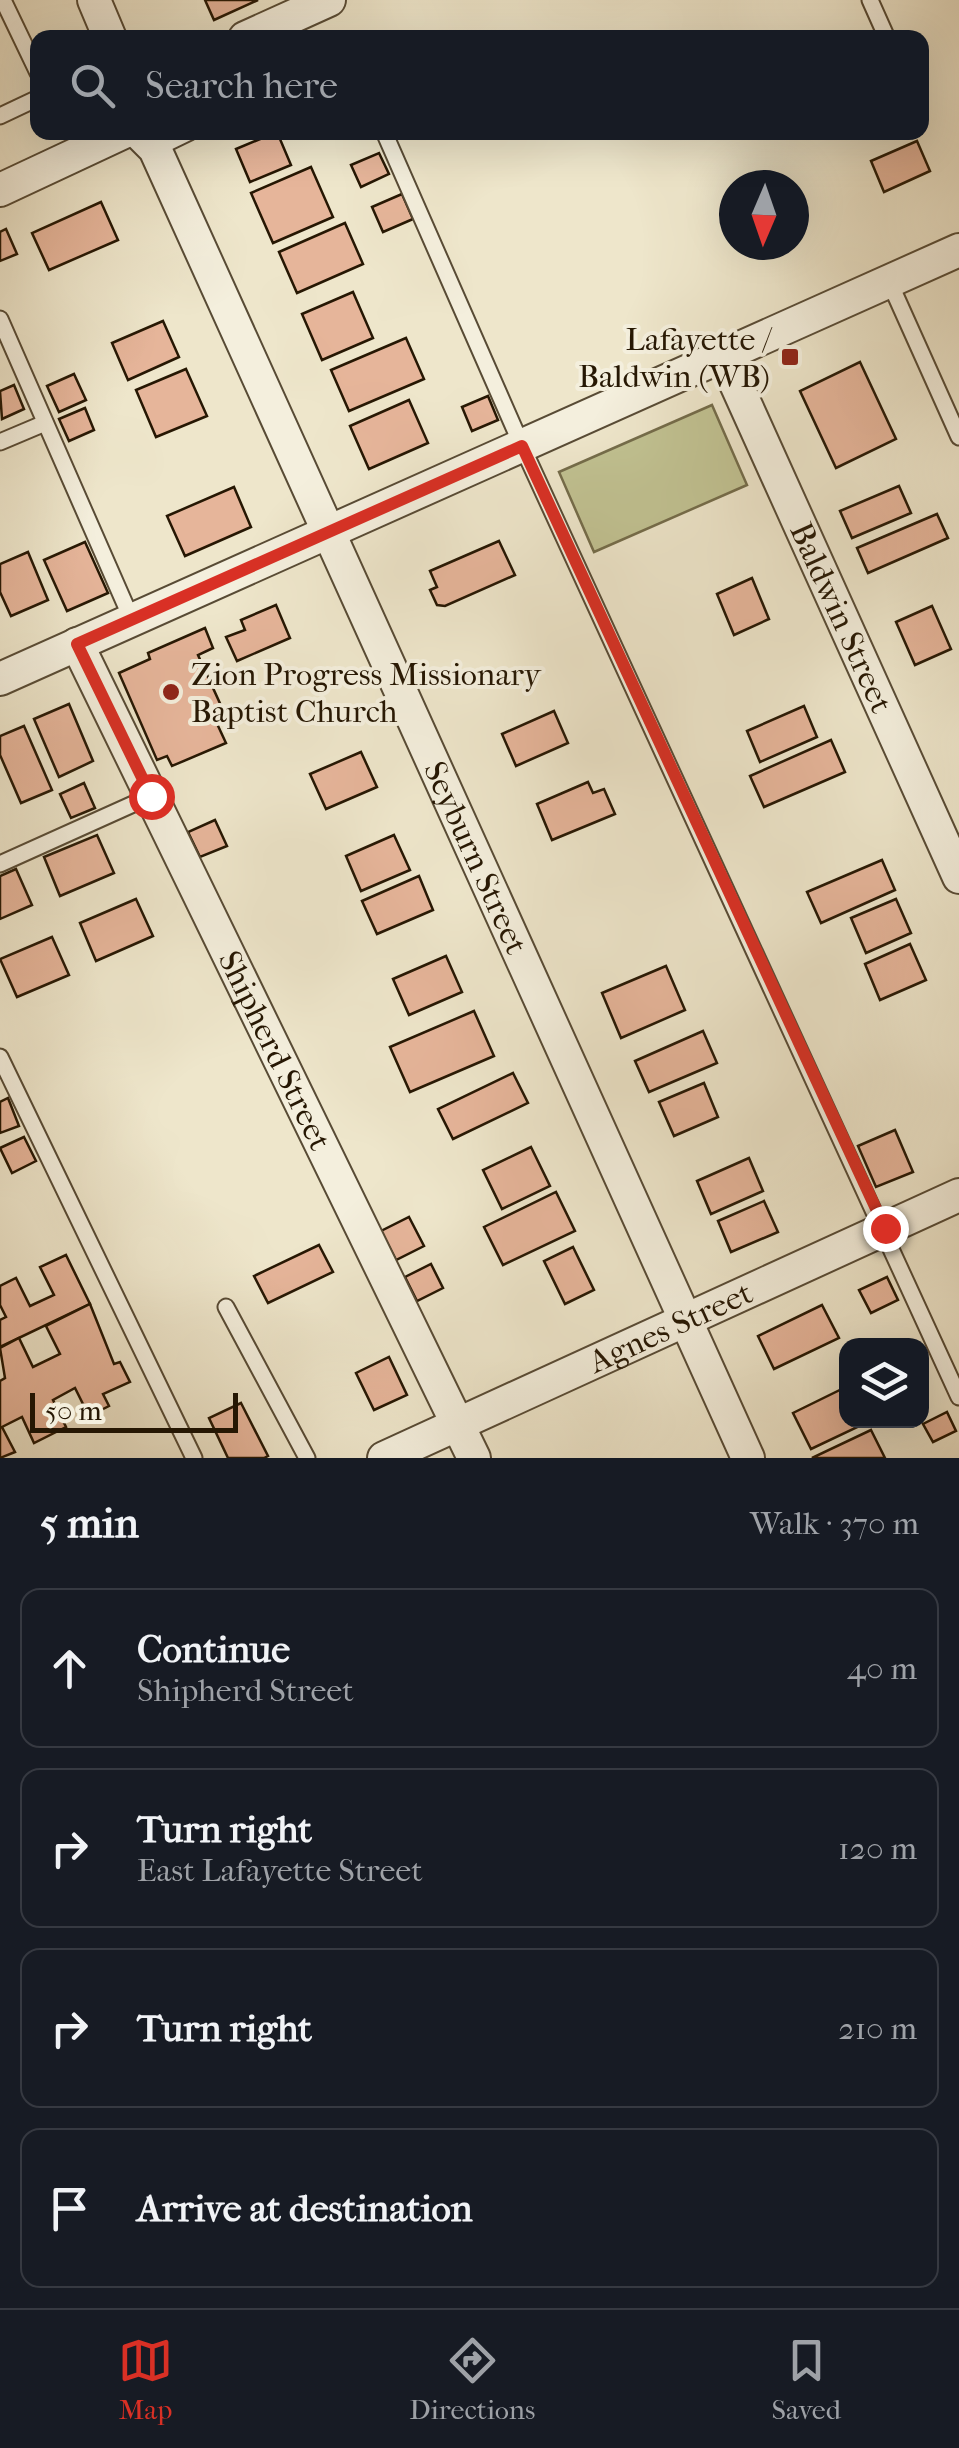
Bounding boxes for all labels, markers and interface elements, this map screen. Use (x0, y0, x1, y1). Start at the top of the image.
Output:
search box (30, 30, 929, 140)
icon: search (65, 58, 120, 113)
text: Search here (145, 63, 338, 108)
north arrow (719, 170, 809, 260)
place label: Lafayette / Baldwin (WB) (578, 321, 773, 395)
marker: Lafayette / Baldwin (WB) (779, 346, 801, 368)
street label: Baldwin Street (782, 517, 900, 719)
place label: Zion Progress Missionary Baptist Church (191, 656, 542, 730)
marker: Zion Progress Missionary Baptist Church (160, 681, 182, 703)
street label: Seyburn Street (416, 756, 535, 960)
route start (129, 774, 175, 820)
street label: Shipherd Street (211, 945, 339, 1156)
route end (863, 1206, 909, 1252)
street label: Agnes Street (581, 1274, 759, 1382)
map controls (839, 1338, 929, 1428)
button: layers (839, 1338, 929, 1428)
scale bar (30, 1388, 238, 1432)
text: 50 m (45, 1394, 102, 1427)
text: 5 min (40, 1499, 139, 1548)
text: Walk · 370 m (750, 1505, 919, 1542)
text: Continue (137, 1627, 290, 1672)
icon: ahead (42, 1641, 97, 1696)
text: 40 m (847, 1650, 917, 1687)
text: Shipherd Street (137, 1672, 354, 1709)
text: Turn right (137, 1807, 312, 1852)
icon: right (42, 1821, 97, 1876)
text: 120 m (838, 1830, 917, 1867)
text: East Lafayette Street (137, 1852, 423, 1889)
icon: right (42, 2001, 97, 2056)
text: Turn right (137, 2006, 312, 2051)
text: 210 m (838, 2010, 917, 2047)
icon: arrive (42, 2181, 97, 2236)
text: Arrive at destination (137, 2186, 473, 2231)
tab: Map (118, 2333, 173, 2426)
tab: Directions (409, 2333, 535, 2426)
tab: Saved (771, 2333, 841, 2426)

